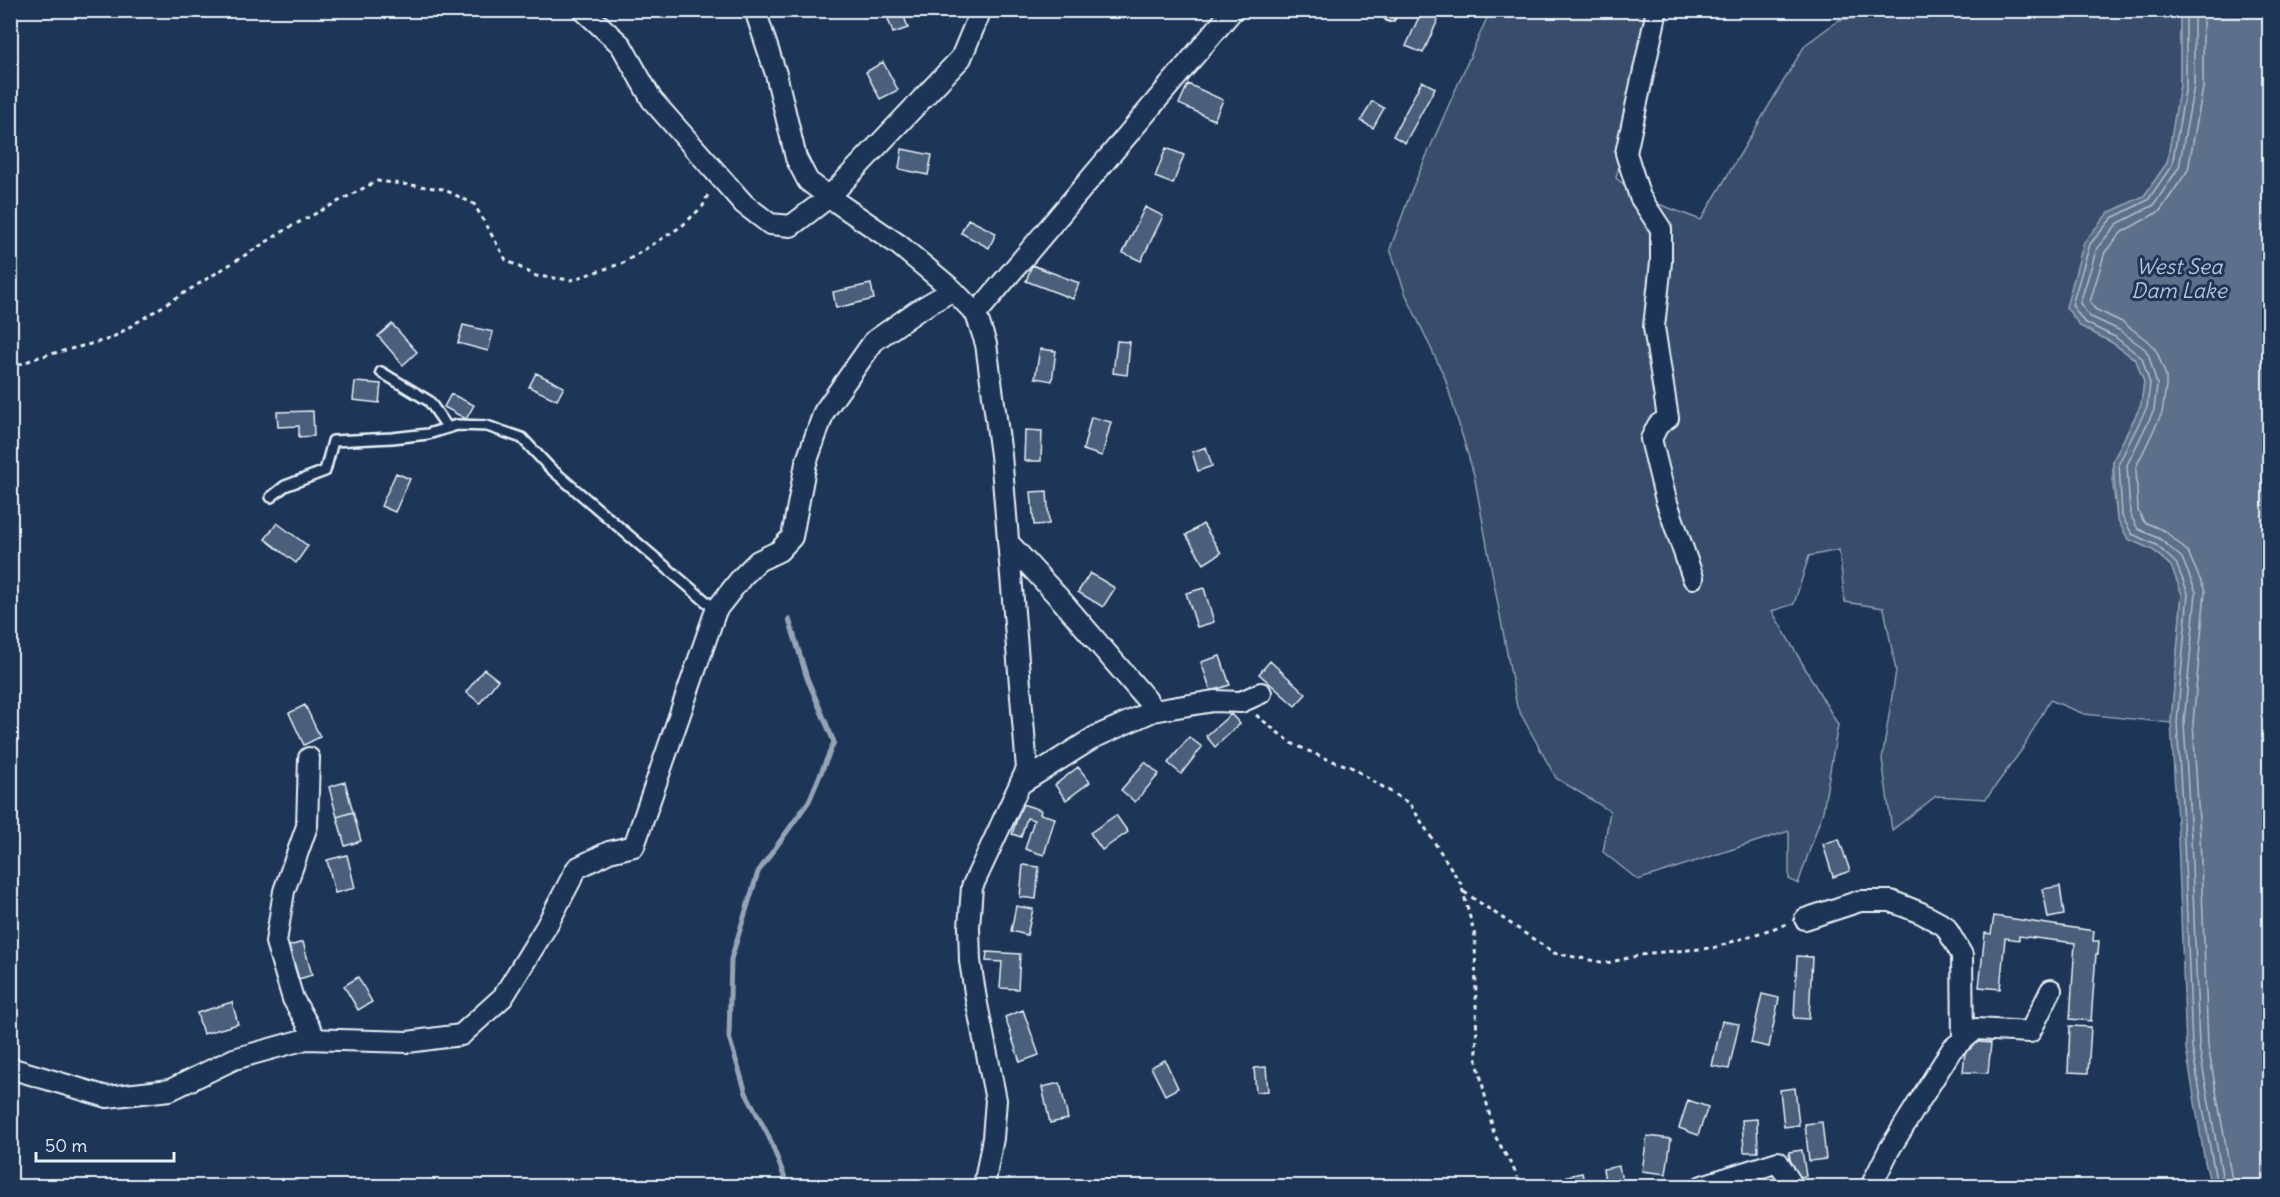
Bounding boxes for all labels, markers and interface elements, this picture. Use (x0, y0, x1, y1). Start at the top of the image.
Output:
water label: West Sea Dam Lake (2131, 253, 2228, 304)
scale bar (36, 1125, 174, 1163)
text: 50 m (45, 1134, 87, 1157)

